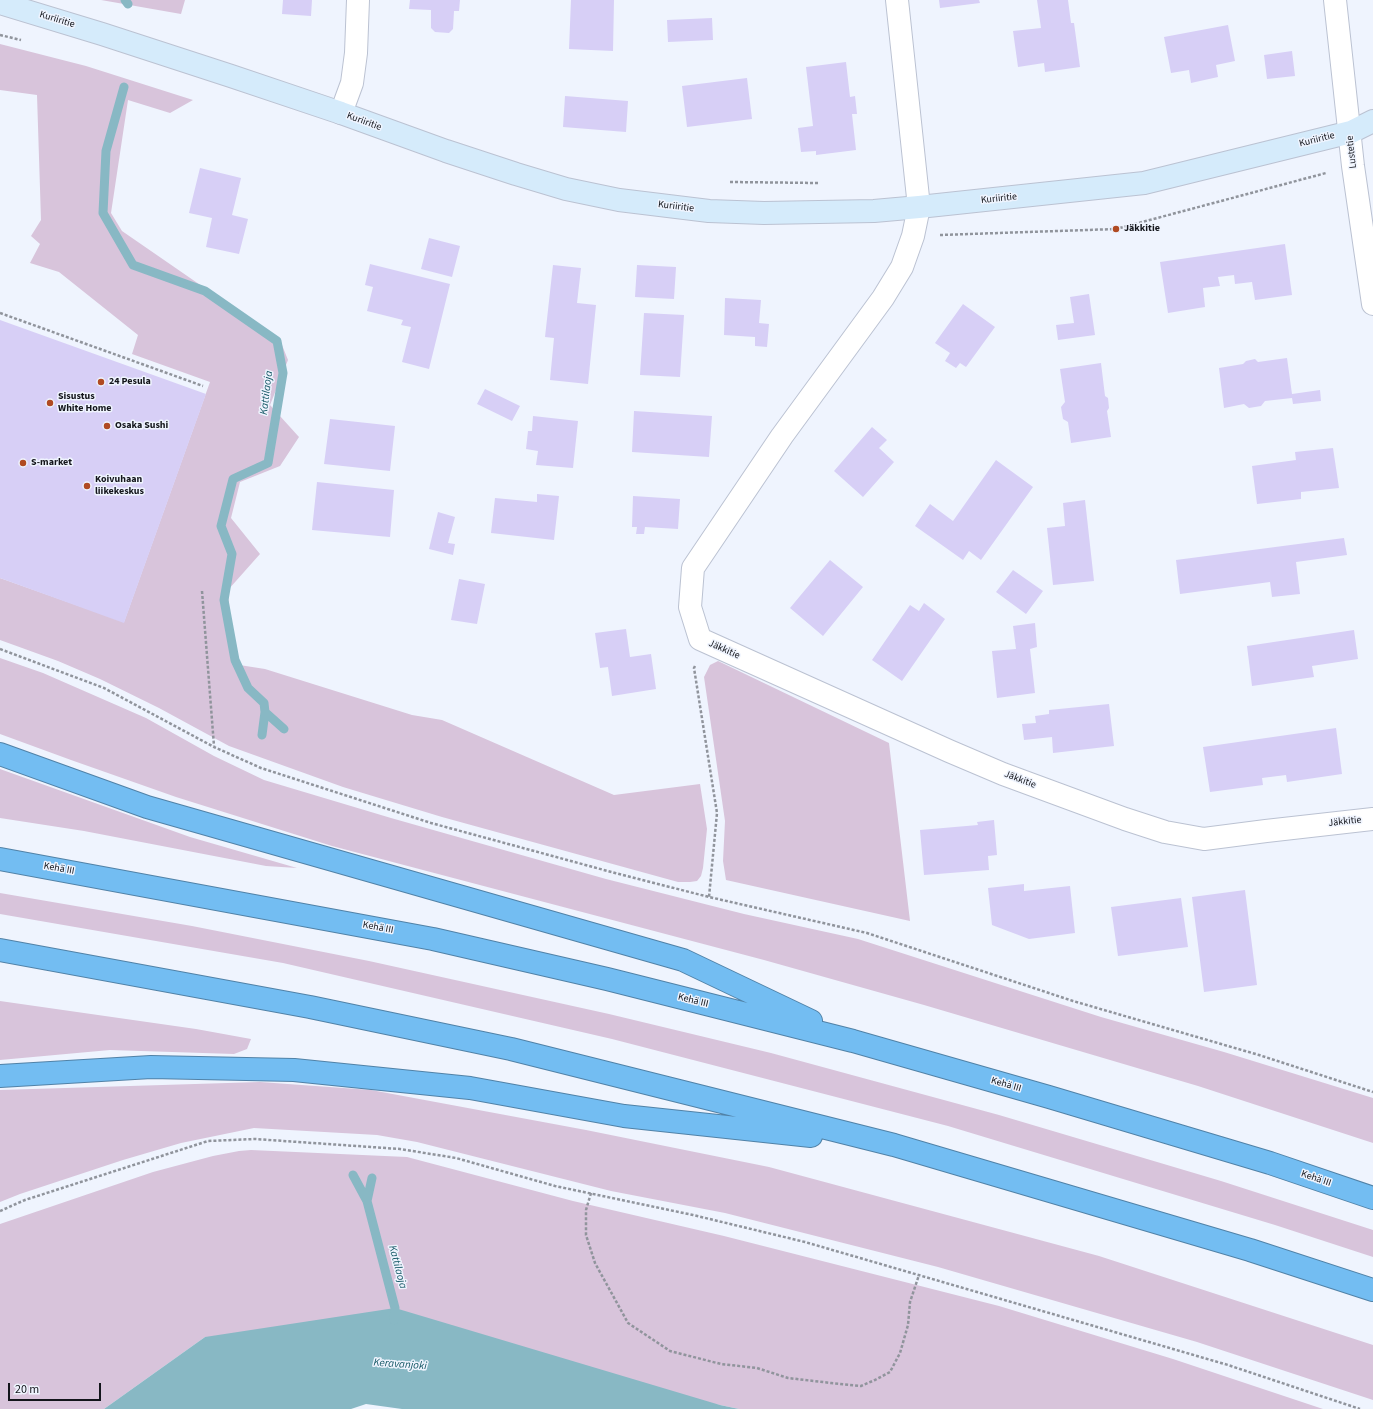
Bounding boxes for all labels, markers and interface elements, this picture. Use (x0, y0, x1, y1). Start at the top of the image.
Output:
street label: Kuriiritie (38, 9, 76, 31)
street label: Kuriiritie (345, 110, 383, 134)
street label: Kuriiritie (1298, 130, 1336, 150)
street label: Lustetie (1344, 135, 1360, 169)
street label: Kuriiritie (980, 191, 1018, 207)
street label: Kuriiritie (657, 199, 695, 215)
place label: Jäkkitie (1124, 223, 1160, 235)
marker: Jäkkitie (1111, 224, 1121, 234)
water label: Kattilaoja (258, 370, 276, 416)
place label: 24 Pesula (109, 376, 151, 388)
marker: 24 Pesula (96, 377, 106, 387)
place label: Sisustus White Home (58, 391, 111, 414)
marker: Sisustus White Home (45, 398, 55, 408)
place label: Osaka Sushi (115, 420, 168, 432)
marker: Osaka Sushi (102, 421, 112, 431)
place label: S-market (31, 457, 72, 469)
marker: S-market (18, 458, 28, 468)
place label: Koivuhaan liikekeskus (95, 474, 144, 498)
marker: Koivuhaan liikekeskus (82, 481, 92, 491)
street label: Jäkkitie (706, 638, 742, 662)
street label: Jäkkitie (1002, 768, 1038, 792)
street label: Jäkkitie (1328, 814, 1362, 830)
street label: Kehä III (43, 860, 75, 878)
street label: Kehä III (362, 919, 394, 937)
street label: Kehä III (676, 991, 710, 1011)
street label: Kehä III (989, 1075, 1023, 1095)
street label: Kehä III (1299, 1168, 1333, 1190)
water label: Kattilaoja (385, 1244, 409, 1290)
water label: Keravanjoki (373, 1357, 427, 1373)
scale bar (10, 1375, 103, 1401)
text: 20 m (15, 1381, 39, 1398)

